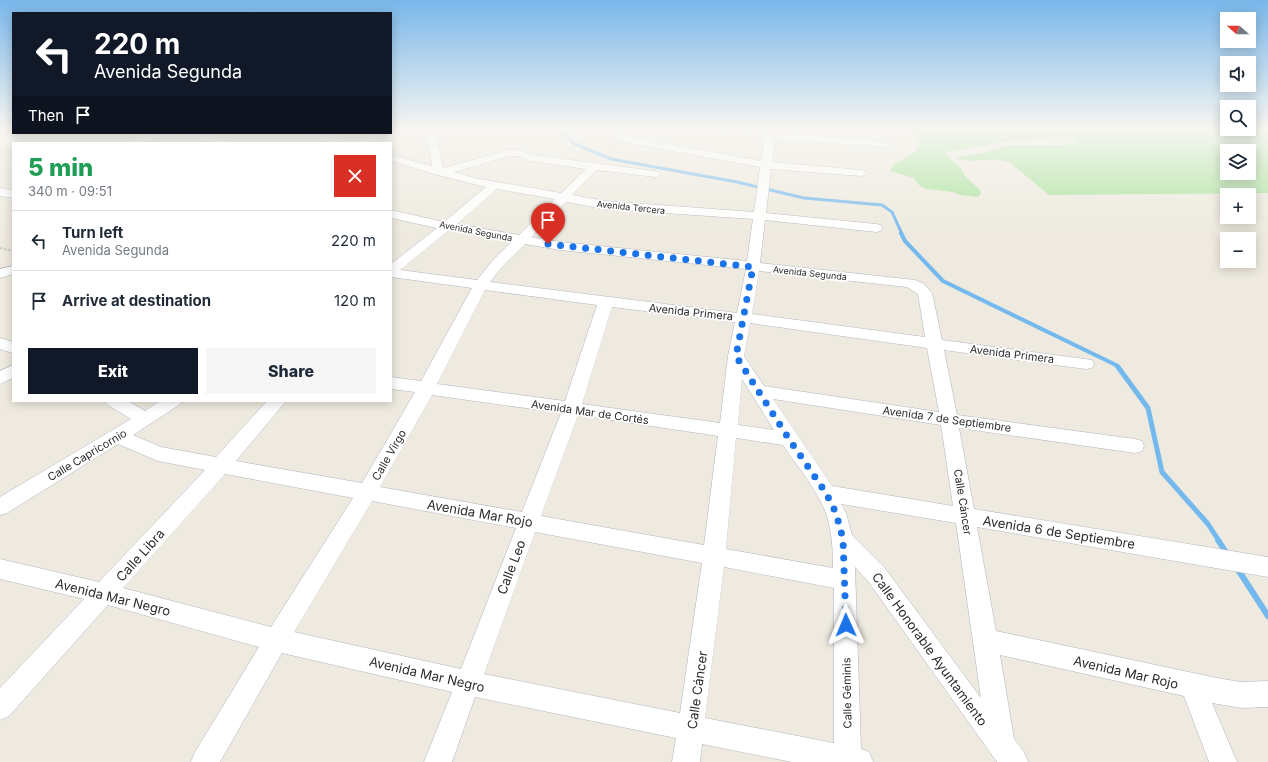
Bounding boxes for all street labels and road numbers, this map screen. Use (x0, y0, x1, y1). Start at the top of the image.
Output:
street label: Avenida Tercera (596, 198, 666, 216)
street label: Avenida Segunda (439, 219, 513, 243)
street label: Avenida Segunda (773, 264, 847, 282)
street label: Avenida Primera (648, 301, 734, 323)
street label: Avenida Primera (969, 342, 1055, 366)
street label: Avenida Mar de Cortés (530, 397, 650, 427)
street label: Avenida 7 de Septiembre (882, 403, 1012, 435)
street label: Calle Capricornio (45, 426, 129, 484)
street label: Calle Virgo (369, 427, 409, 483)
street label: Calle Cáncer (951, 468, 975, 536)
street label: Avenida Mar Rojo (426, 496, 534, 530)
street label: Avenida 6 de Septiembre (982, 512, 1136, 552)
street label: Calle Libra (112, 526, 168, 584)
street label: Calle Leo (493, 537, 529, 597)
street label: Calle Honorable Ayuntamiento (869, 569, 991, 729)
street label: Avenida Mar Negro (54, 575, 172, 619)
street label: Calle Cáncer (684, 650, 710, 730)
street label: Avenida Mar Rojo (1072, 652, 1180, 692)
street label: Avenida Mar Negro (368, 653, 486, 695)
street label: Calle Géminis (839, 657, 855, 729)

